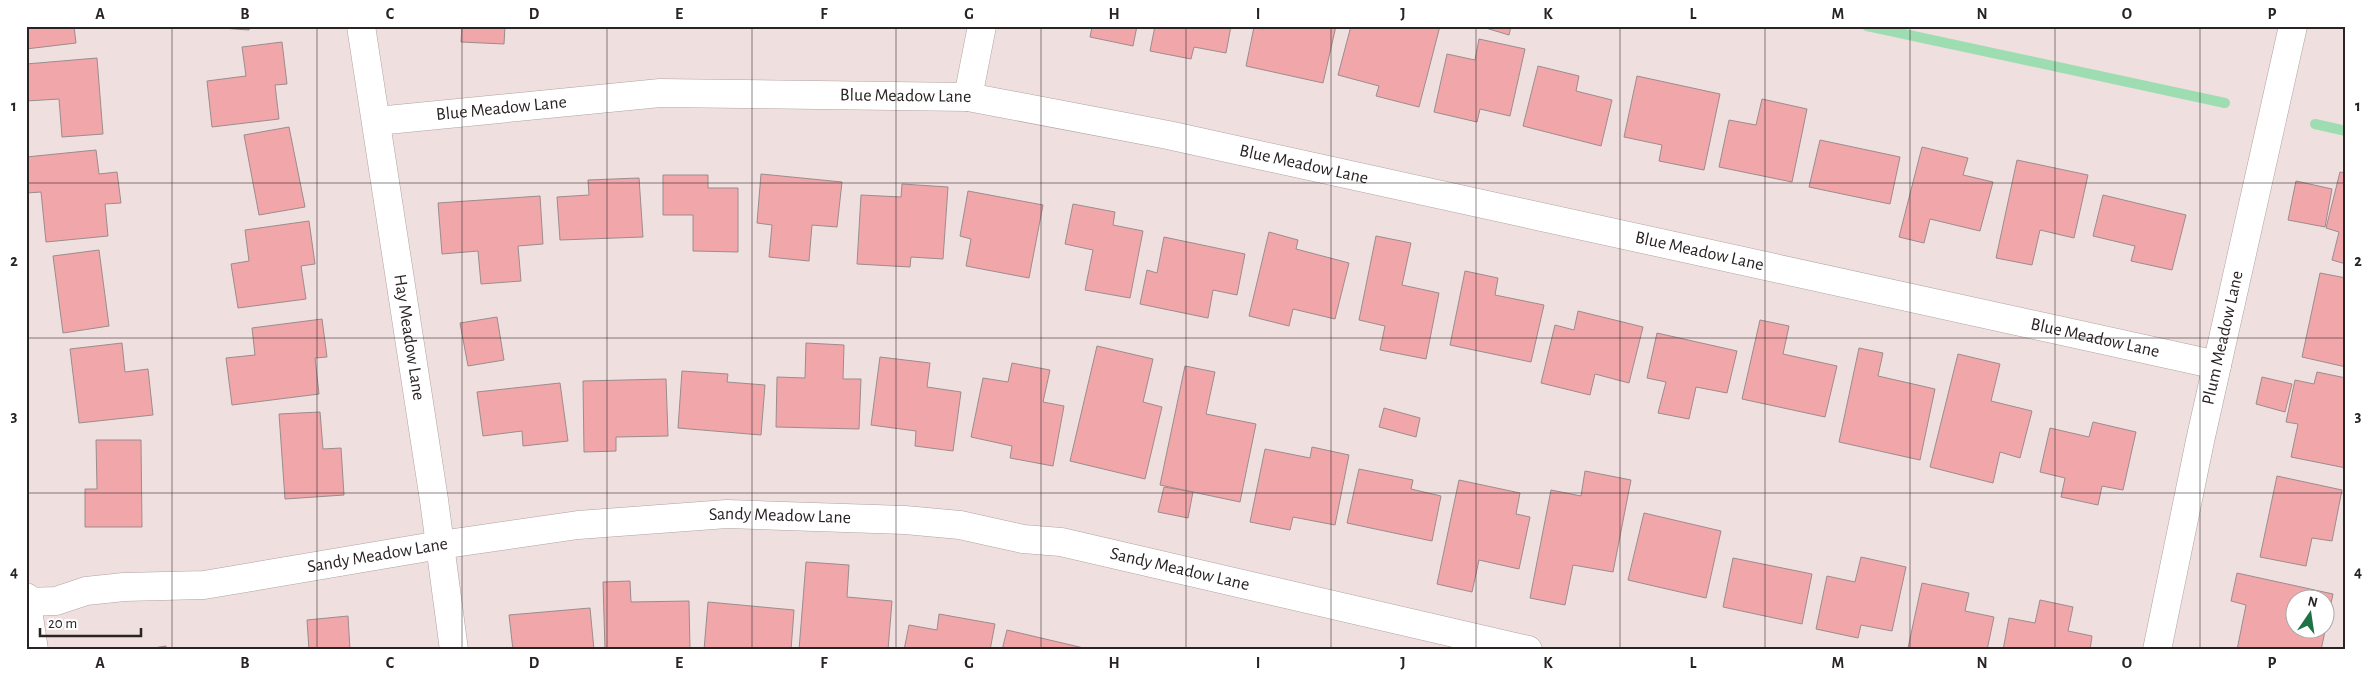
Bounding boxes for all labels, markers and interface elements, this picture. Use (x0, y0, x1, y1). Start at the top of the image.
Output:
text: A (95, 6, 105, 22)
text: B (240, 6, 250, 22)
text: C (386, 6, 395, 22)
text: D (529, 6, 540, 22)
text: E (675, 6, 683, 22)
text: F (820, 6, 828, 22)
text: G (964, 6, 974, 22)
text: H (1108, 6, 1120, 22)
text: I (1256, 6, 1260, 22)
text: J (1400, 6, 1406, 22)
text: K (1543, 6, 1553, 22)
text: L (1690, 6, 1697, 22)
text: M (1832, 6, 1844, 22)
text: N (1976, 6, 1988, 22)
text: O (2122, 6, 2132, 22)
text: P (2268, 6, 2277, 22)
street label: Blue Meadow Lane (840, 86, 971, 106)
street label: Blue Meadow Lane (435, 93, 568, 124)
text: 1 (11, 98, 17, 114)
text: 1 (2355, 98, 2361, 114)
street label: Blue Meadow Lane (1238, 142, 1370, 188)
street label: Blue Meadow Lane (1633, 229, 1765, 274)
text: 2 (10, 253, 18, 269)
text: 2 (2354, 253, 2362, 269)
street label: Plum Meadow Lane (2199, 269, 2247, 407)
street label: Hay Meadow Lane (390, 273, 428, 402)
street label: Blue Meadow Lane (2029, 315, 2161, 361)
text: 3 (11, 408, 18, 424)
text: 3 (2355, 408, 2362, 424)
street label: Sandy Meadow Lane (708, 505, 851, 527)
street label: Sandy Meadow Lane (306, 535, 449, 576)
street label: Sandy Meadow Lane (1108, 545, 1251, 594)
text: 4 (10, 564, 18, 580)
text: 4 (2354, 564, 2362, 580)
north arrow (2284, 588, 2334, 638)
text: N (2306, 594, 2319, 610)
scale bar (40, 606, 141, 638)
text: 20 m (48, 616, 77, 631)
text: A (95, 655, 105, 671)
text: B (240, 655, 250, 671)
text: C (386, 655, 395, 671)
text: D (529, 655, 540, 671)
text: E (675, 655, 683, 671)
text: F (820, 655, 828, 671)
text: G (964, 655, 974, 671)
text: H (1108, 655, 1120, 671)
text: I (1256, 655, 1260, 671)
text: J (1400, 655, 1406, 671)
text: K (1543, 655, 1553, 671)
text: L (1690, 655, 1697, 671)
text: M (1832, 655, 1844, 671)
text: N (1976, 655, 1988, 671)
text: O (2122, 655, 2132, 671)
text: P (2268, 655, 2277, 671)

